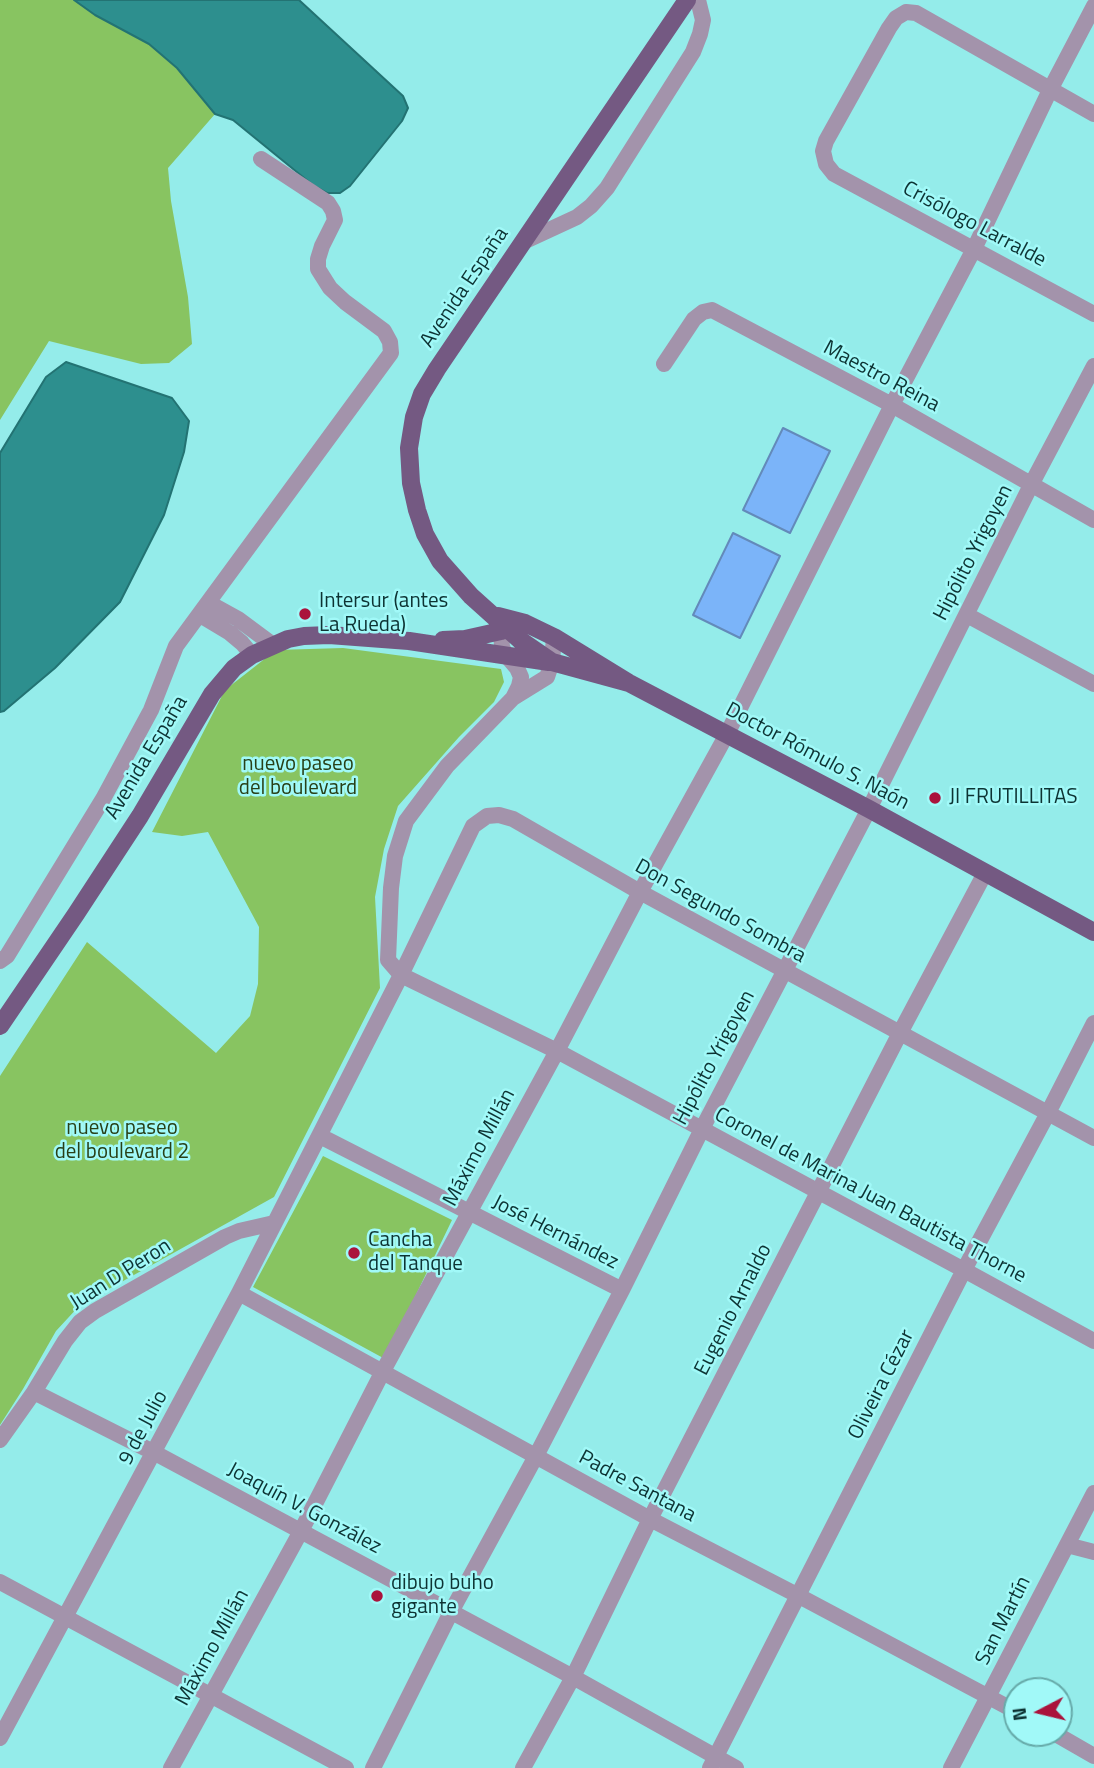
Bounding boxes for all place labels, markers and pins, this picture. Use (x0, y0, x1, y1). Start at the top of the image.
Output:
place label: Intersur (antes La Rueda) (319, 589, 448, 639)
marker: Intersur (antes La Rueda) (297, 606, 313, 622)
place label: JI FRUTILLITAS (949, 785, 1078, 811)
marker: JI FRUTILLITAS (927, 790, 943, 806)
place label: Cancha del Tanque (368, 1228, 463, 1278)
marker: Cancha del Tanque (346, 1245, 362, 1261)
place label: dibujo buho gigante (391, 1571, 494, 1621)
marker: dibujo buho gigante (369, 1588, 385, 1604)

